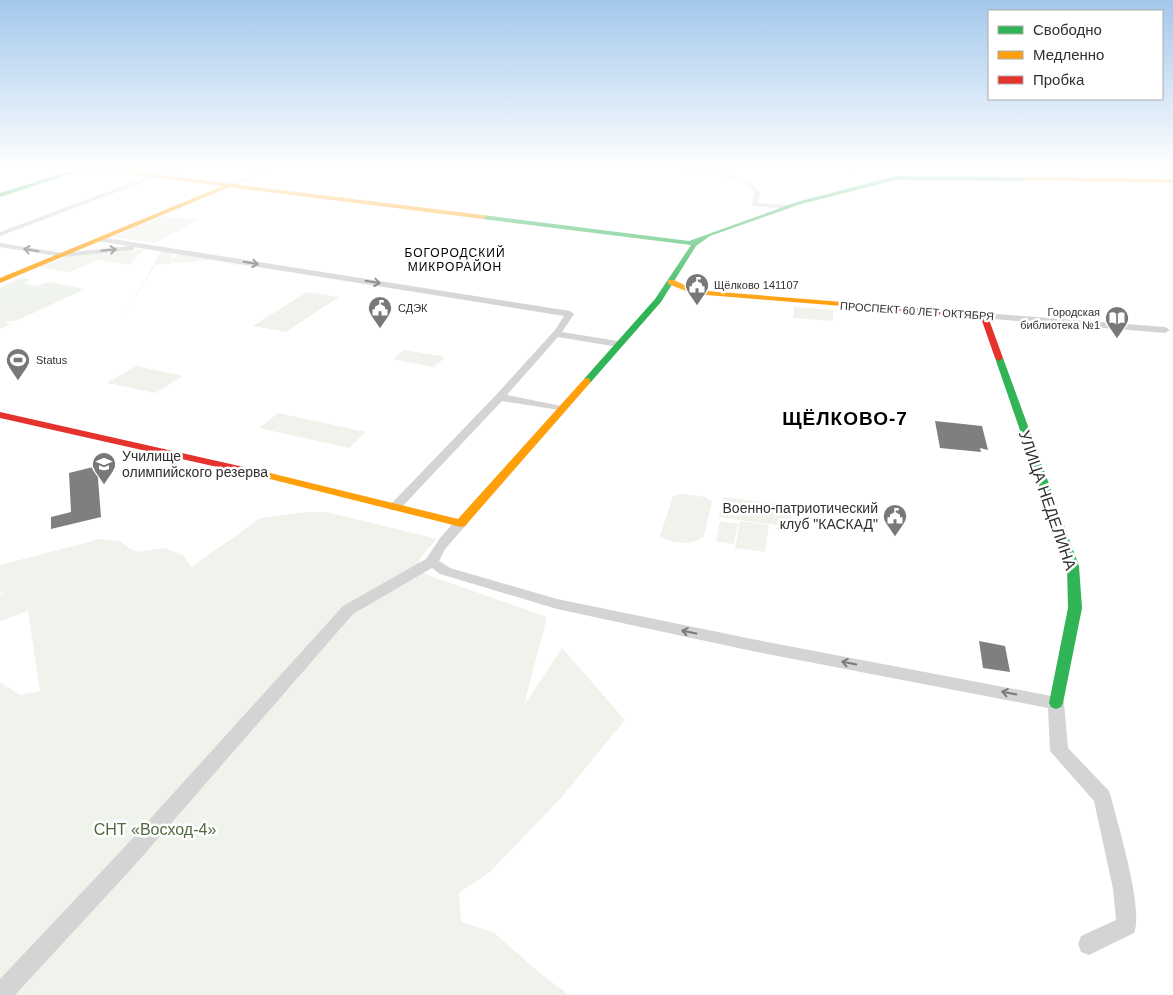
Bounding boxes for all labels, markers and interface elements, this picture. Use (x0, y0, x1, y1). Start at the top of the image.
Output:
legend (988, 10, 1163, 100)
text: Свободно (1033, 21, 1102, 38)
text: Медленно (1033, 46, 1104, 63)
text: Пробка (1033, 71, 1085, 88)
one-way arrow (24, 245, 40, 255)
one-way arrow (101, 245, 117, 255)
district label: БОГОРОДСКИЙ МИКРОРАЙОН (404, 245, 506, 274)
one-way arrow (242, 258, 258, 268)
public building icon: Щёлково 141107 (684, 272, 710, 306)
one-way arrow (364, 278, 380, 288)
place label: Щёлково 141107 (714, 279, 799, 291)
public building icon: СДЭК (367, 295, 393, 329)
street label: ПРОСПЕКТ 60 ЛЕТ ОКТЯБРЯ (840, 300, 994, 322)
place label: СДЭК (398, 302, 428, 314)
library icon: Городская библиотека №1 (1104, 305, 1130, 339)
place label: Городская библиотека №1 (1020, 306, 1100, 331)
sports icon: Status (5, 347, 31, 381)
place label: Status (36, 354, 68, 366)
district label: ЩЁЛКОВО-7 (782, 408, 908, 429)
street label: УЛИЦА НЕДЕЛИНА (1016, 428, 1080, 573)
place label: Училище олимпийского резерва (122, 448, 268, 480)
school or university icon: Училище олимпийского резерва (91, 451, 117, 485)
place label: Военно-патриотический клуб "КАСКАД" (723, 500, 878, 532)
public building icon: Военно-патриотический клуб "КАСКАД" (882, 503, 908, 537)
one-way arrow (682, 627, 698, 636)
one-way arrow (841, 657, 857, 667)
one-way arrow (1001, 688, 1017, 698)
park label: СНТ «Восход-4» (94, 821, 216, 838)

